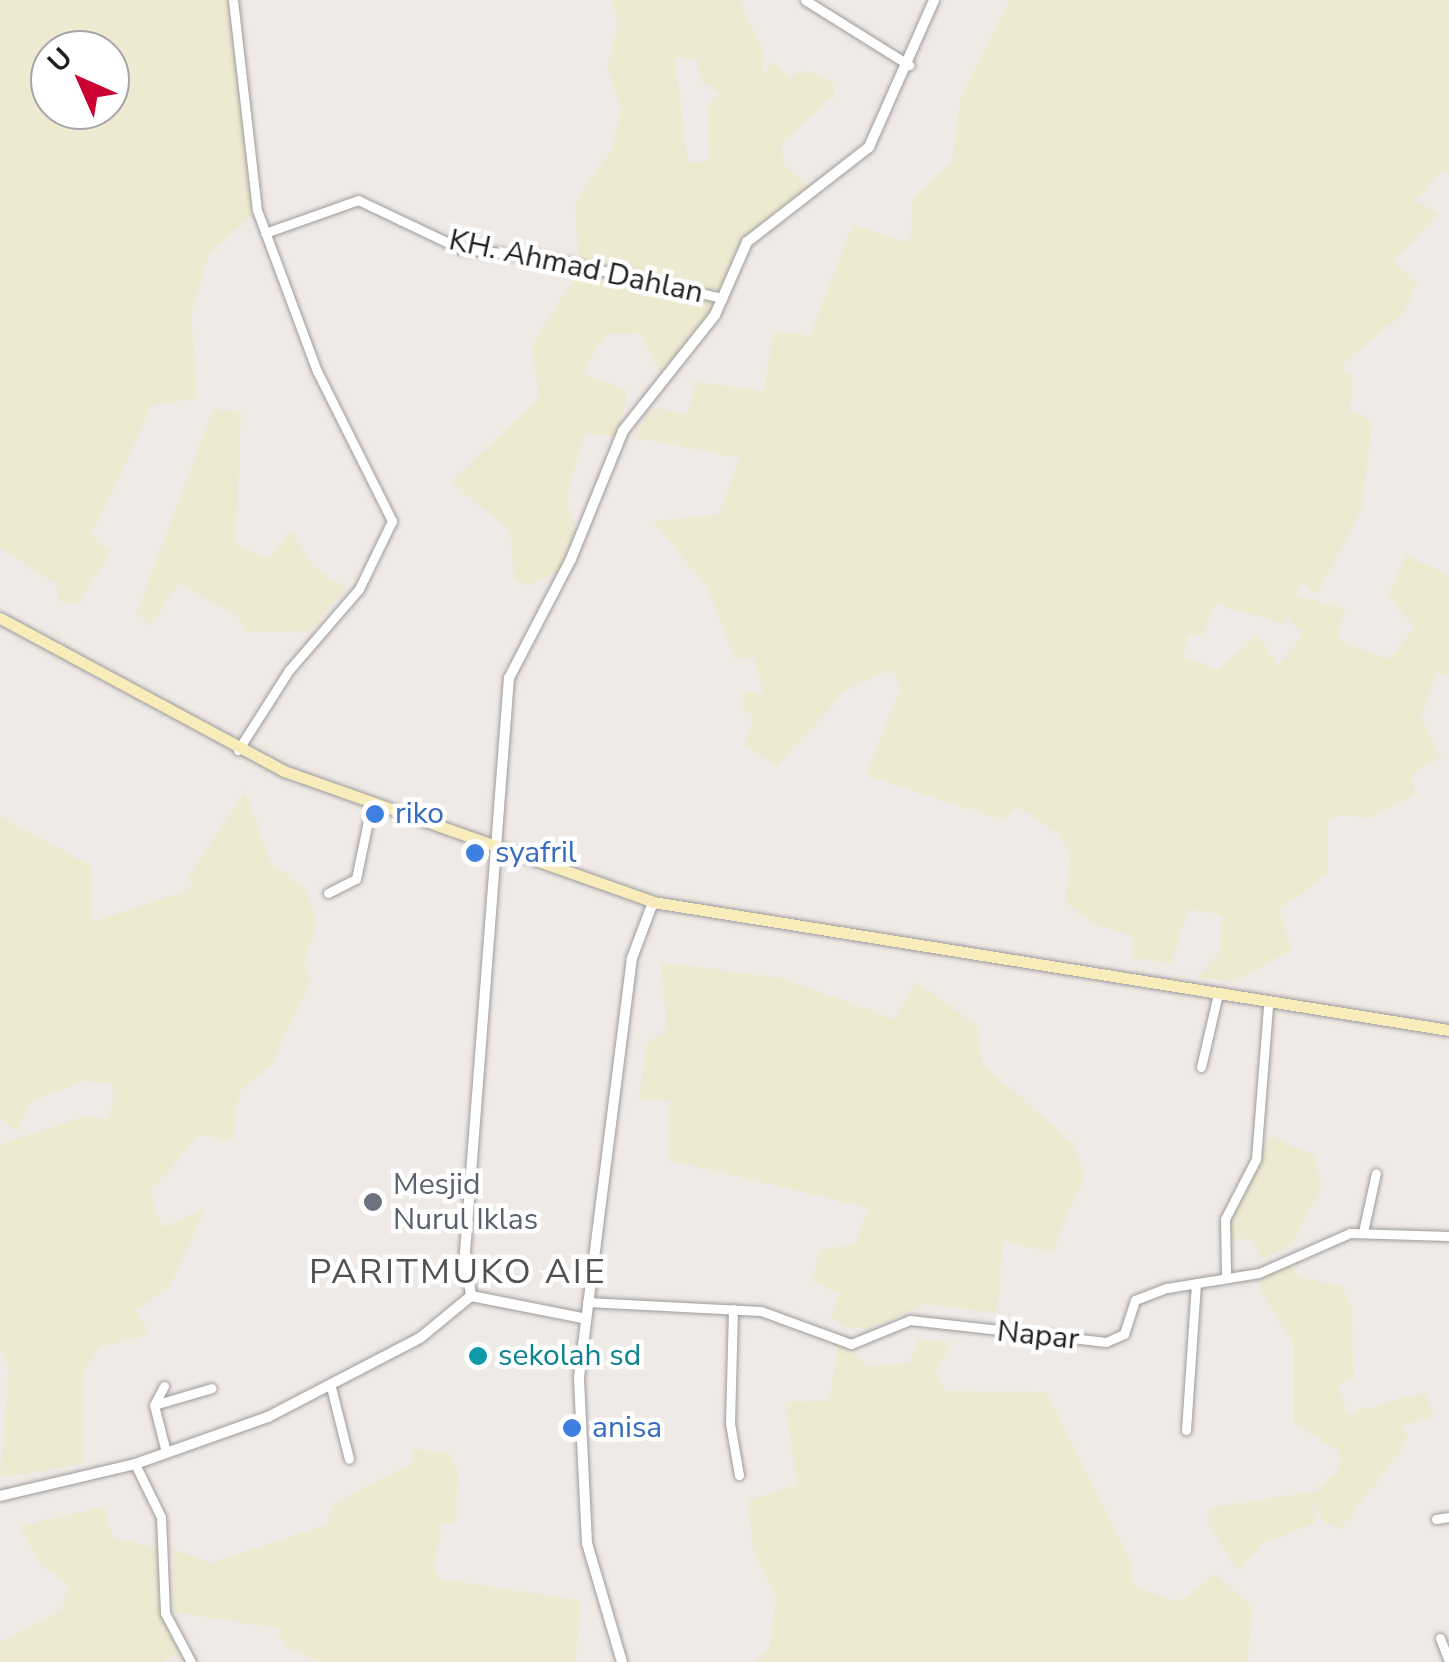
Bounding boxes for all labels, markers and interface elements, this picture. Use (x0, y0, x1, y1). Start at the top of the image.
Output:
north arrow (30, 30, 130, 130)
text: U (39, 39, 81, 81)
street label: KH. Ahmad Dahlan (446, 222, 706, 312)
place label: riko (395, 796, 444, 832)
marker: riko (364, 803, 386, 825)
place label: syafril (495, 835, 577, 871)
marker: syafril (464, 842, 486, 864)
place label: Mesjid Nurul Iklas (393, 1167, 538, 1238)
marker: Mesjid Nurul Iklas (362, 1191, 384, 1213)
district label: PARITMUKO AIE (309, 1251, 607, 1293)
street label: Napar (995, 1314, 1081, 1358)
place label: sekolah sd (498, 1338, 641, 1374)
marker: sekolah sd (467, 1345, 489, 1367)
place label: anisa (592, 1410, 662, 1446)
marker: anisa (561, 1417, 583, 1439)

